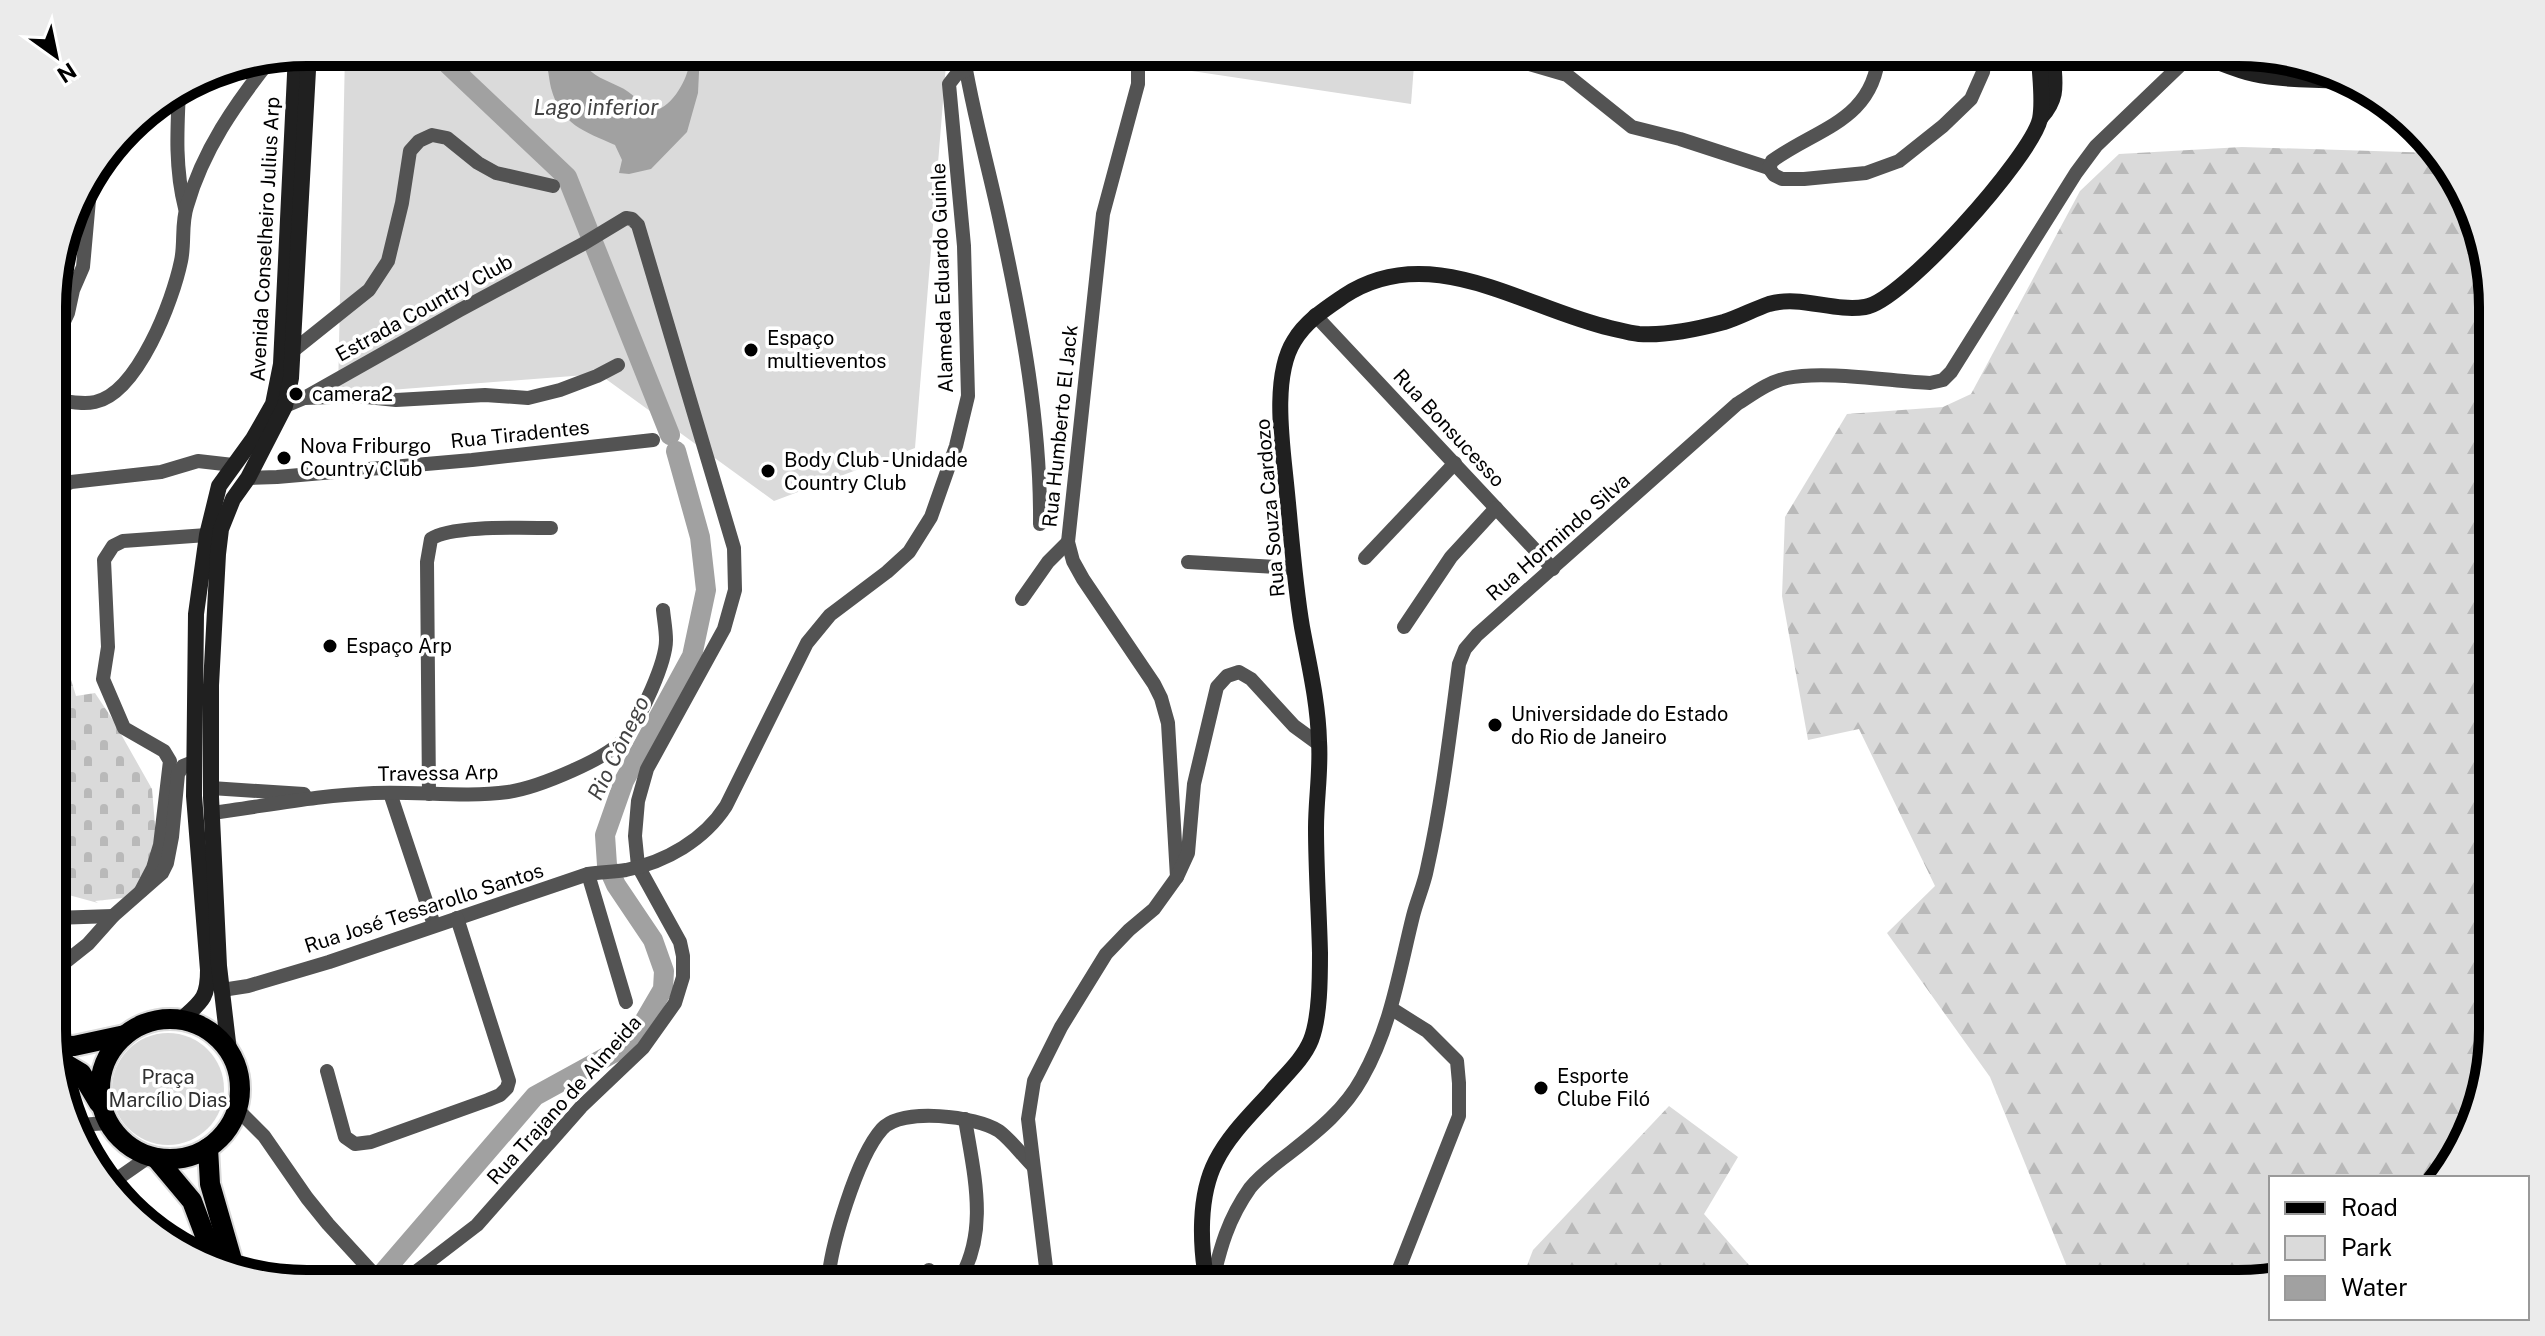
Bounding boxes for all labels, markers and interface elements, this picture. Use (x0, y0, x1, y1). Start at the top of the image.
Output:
north arrow (16, 16, 96, 96)
text: N (53, 57, 81, 88)
water label: Lago inferior (533, 94, 659, 120)
street label: Avenida Conselheiro Julius Arp (246, 96, 284, 382)
street label: Alameda Eduardo Guinle (926, 163, 958, 393)
street label: Estrada Country Club (331, 249, 517, 367)
street label: Rua Humberto El Jack (1037, 324, 1083, 528)
place label: Espaço multieventos (767, 326, 886, 373)
marker: Espaço multieventos (742, 341, 760, 359)
street label: Rua Bonsucesso (1388, 364, 1510, 492)
place label: camera2 (312, 382, 393, 406)
marker: camera2 (287, 385, 305, 403)
street label: Rua Tiradentes (449, 415, 591, 453)
street label: Rua Souza Cardozo (1250, 418, 1290, 598)
place label: Nova Friburgo Country Club (300, 434, 431, 481)
place label: Body Club - Unidade Country Club (784, 448, 968, 495)
marker: Nova Friburgo Country Club (275, 449, 293, 467)
marker: Body Club - Unidade Country Club (759, 462, 777, 480)
street label: Rua Hormindo Silva (1481, 468, 1635, 606)
place label: Espaço Arp (346, 634, 452, 658)
marker: Espaço Arp (321, 637, 339, 655)
water label: Rio Cônego (582, 692, 654, 804)
place label: Universidade do Estado do Rio de Janeiro (1511, 702, 1728, 749)
marker: Universidade do Estado do Rio de Janeiro (1486, 716, 1504, 734)
street label: Travessa Arp (377, 760, 499, 786)
street label: Rua José Tessarollo Santos (301, 858, 547, 958)
street label: Rua Trajano de Almeida (482, 1011, 646, 1189)
place label: Esporte Clube Filó (1557, 1064, 1650, 1111)
park label: Praça Marcílio Dias (109, 1065, 227, 1112)
marker: Esporte Clube Filó (1532, 1079, 1550, 1097)
legend (2269, 1176, 2529, 1320)
text: Road (2341, 1193, 2398, 1221)
text: Park (2341, 1233, 2392, 1261)
text: Water (2341, 1273, 2408, 1301)

